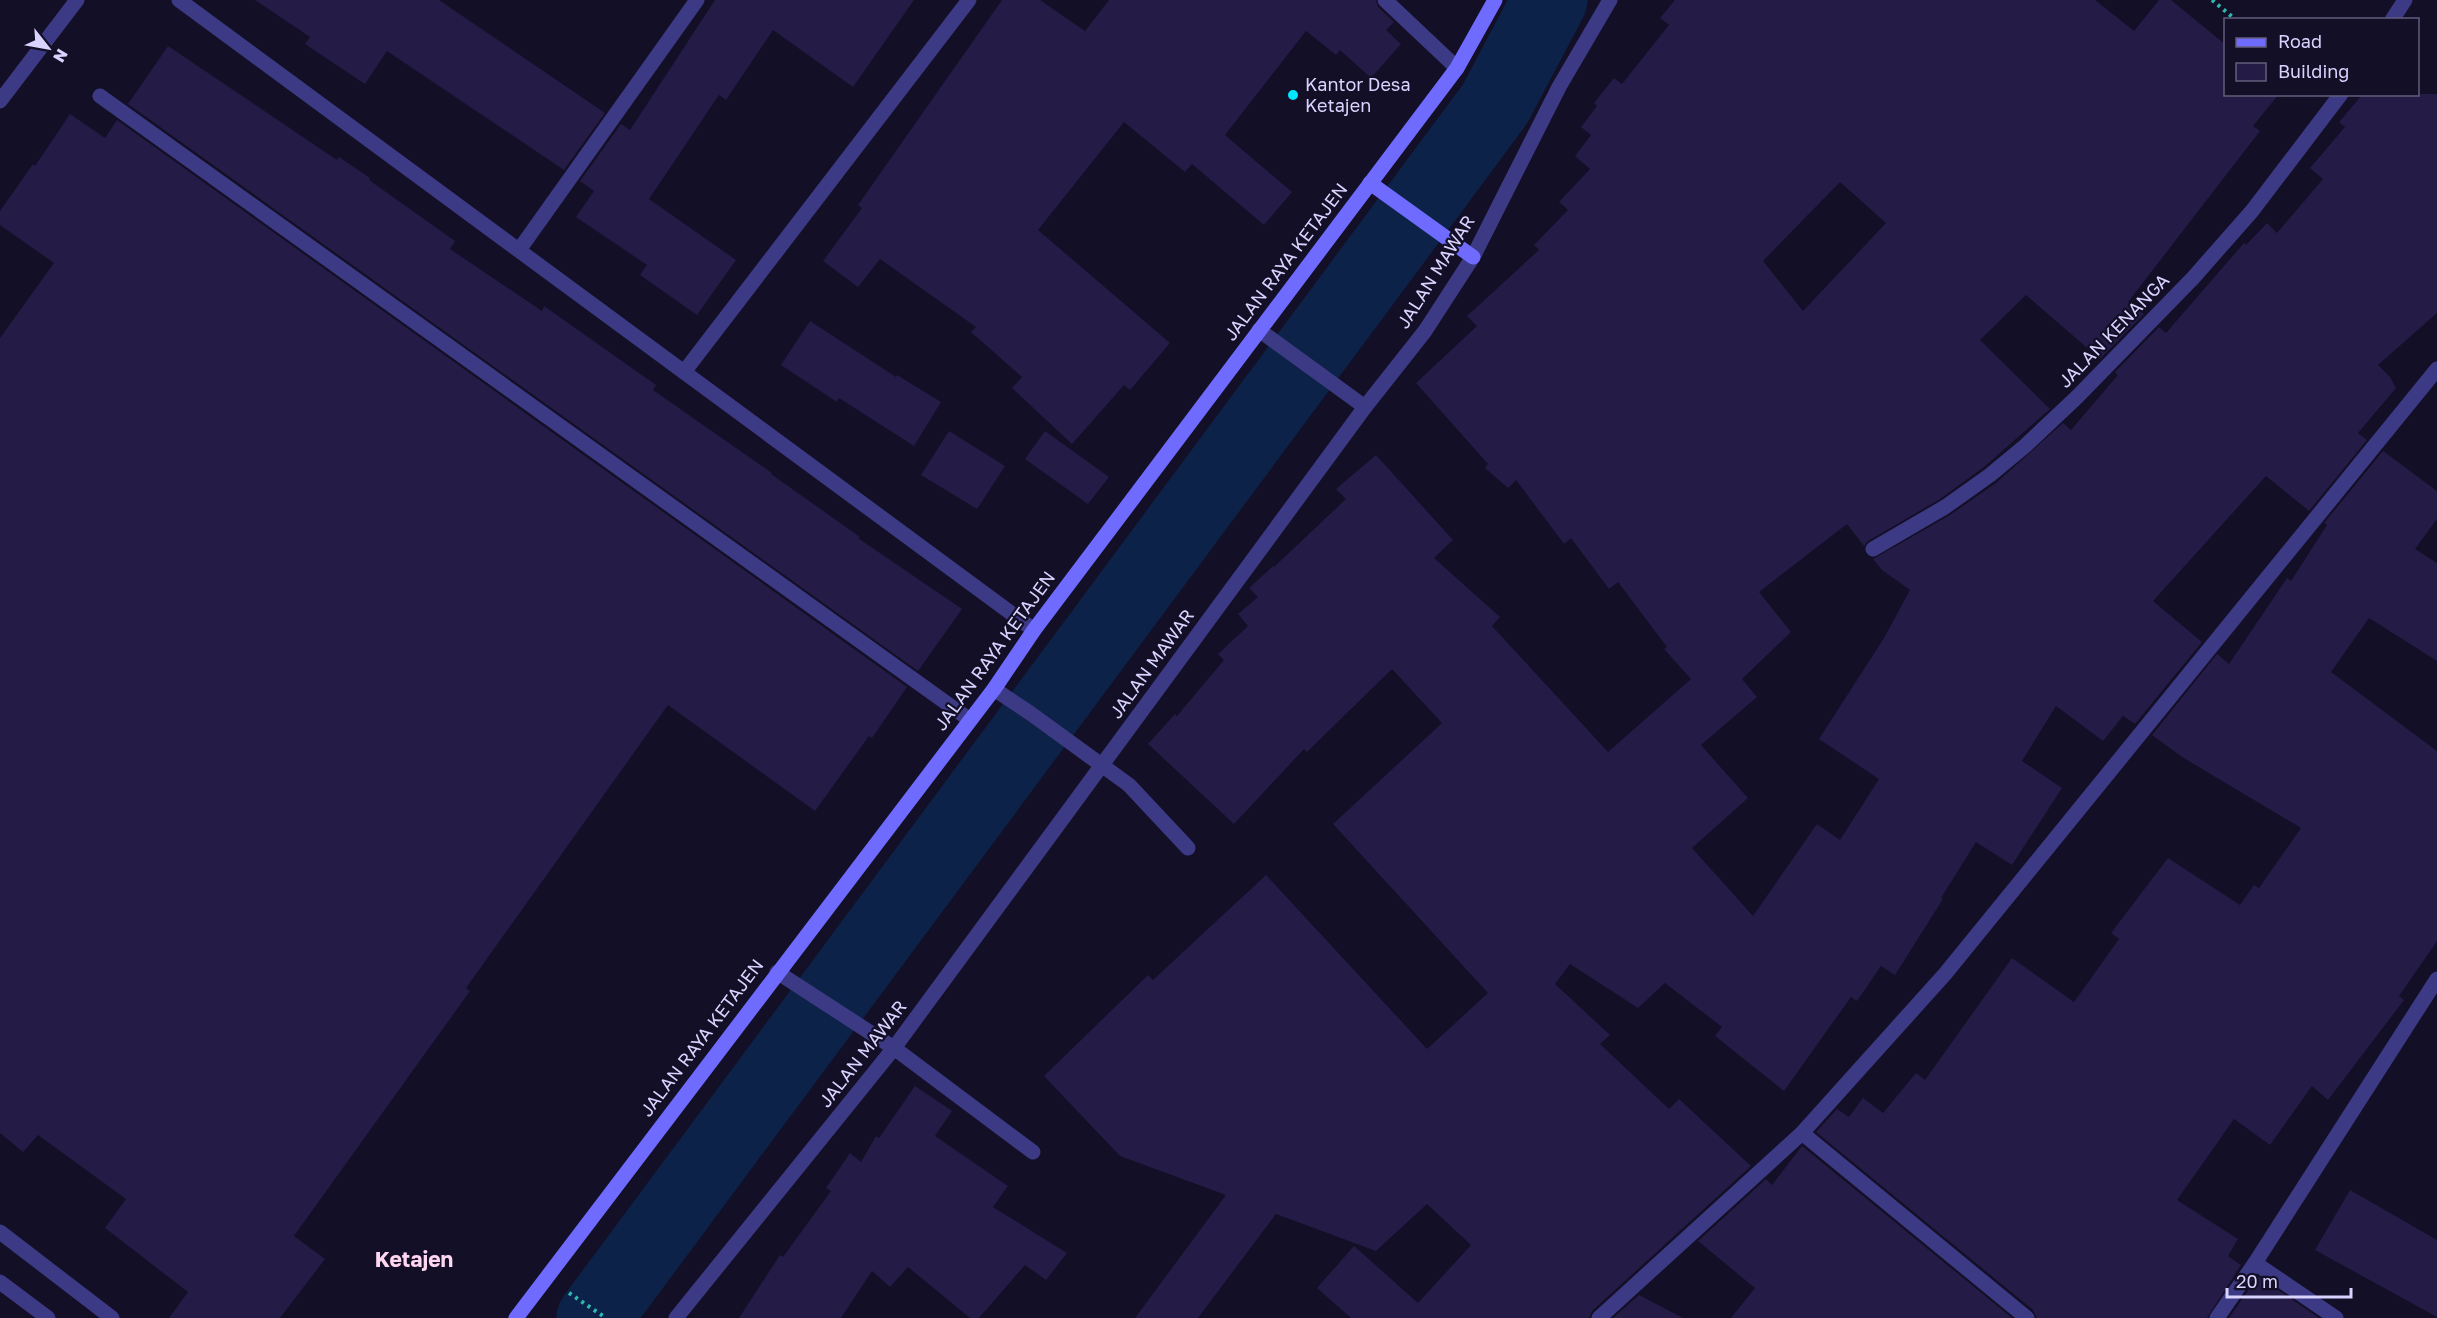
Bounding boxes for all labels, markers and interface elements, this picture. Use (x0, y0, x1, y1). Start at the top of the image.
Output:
north arrow (18, 18, 78, 78)
legend (2224, 18, 2419, 96)
text: Road (2278, 30, 2322, 52)
text: N (49, 45, 73, 66)
text: Building (2278, 60, 2349, 82)
place label: Kantor Desa Ketajen (1305, 73, 1411, 116)
marker: Kantor Desa Ketajen (1286, 88, 1300, 102)
street label: JALAN RAYA KETAJEN (1219, 178, 1352, 344)
street label: JALAN MAWAR (1392, 211, 1479, 332)
street label: JALAN KENANGA (2053, 269, 2173, 392)
street label: JALAN RAYA KETAJEN (929, 566, 1059, 734)
street label: JALAN MAWAR (1104, 605, 1198, 722)
street label: JALAN RAYA KETAJEN (635, 954, 768, 1120)
street label: JALAN MAWAR (814, 996, 911, 1111)
district label: Ketajen (375, 1246, 453, 1272)
scale bar (2227, 1261, 2352, 1299)
text: 20 m (2236, 1270, 2278, 1292)

